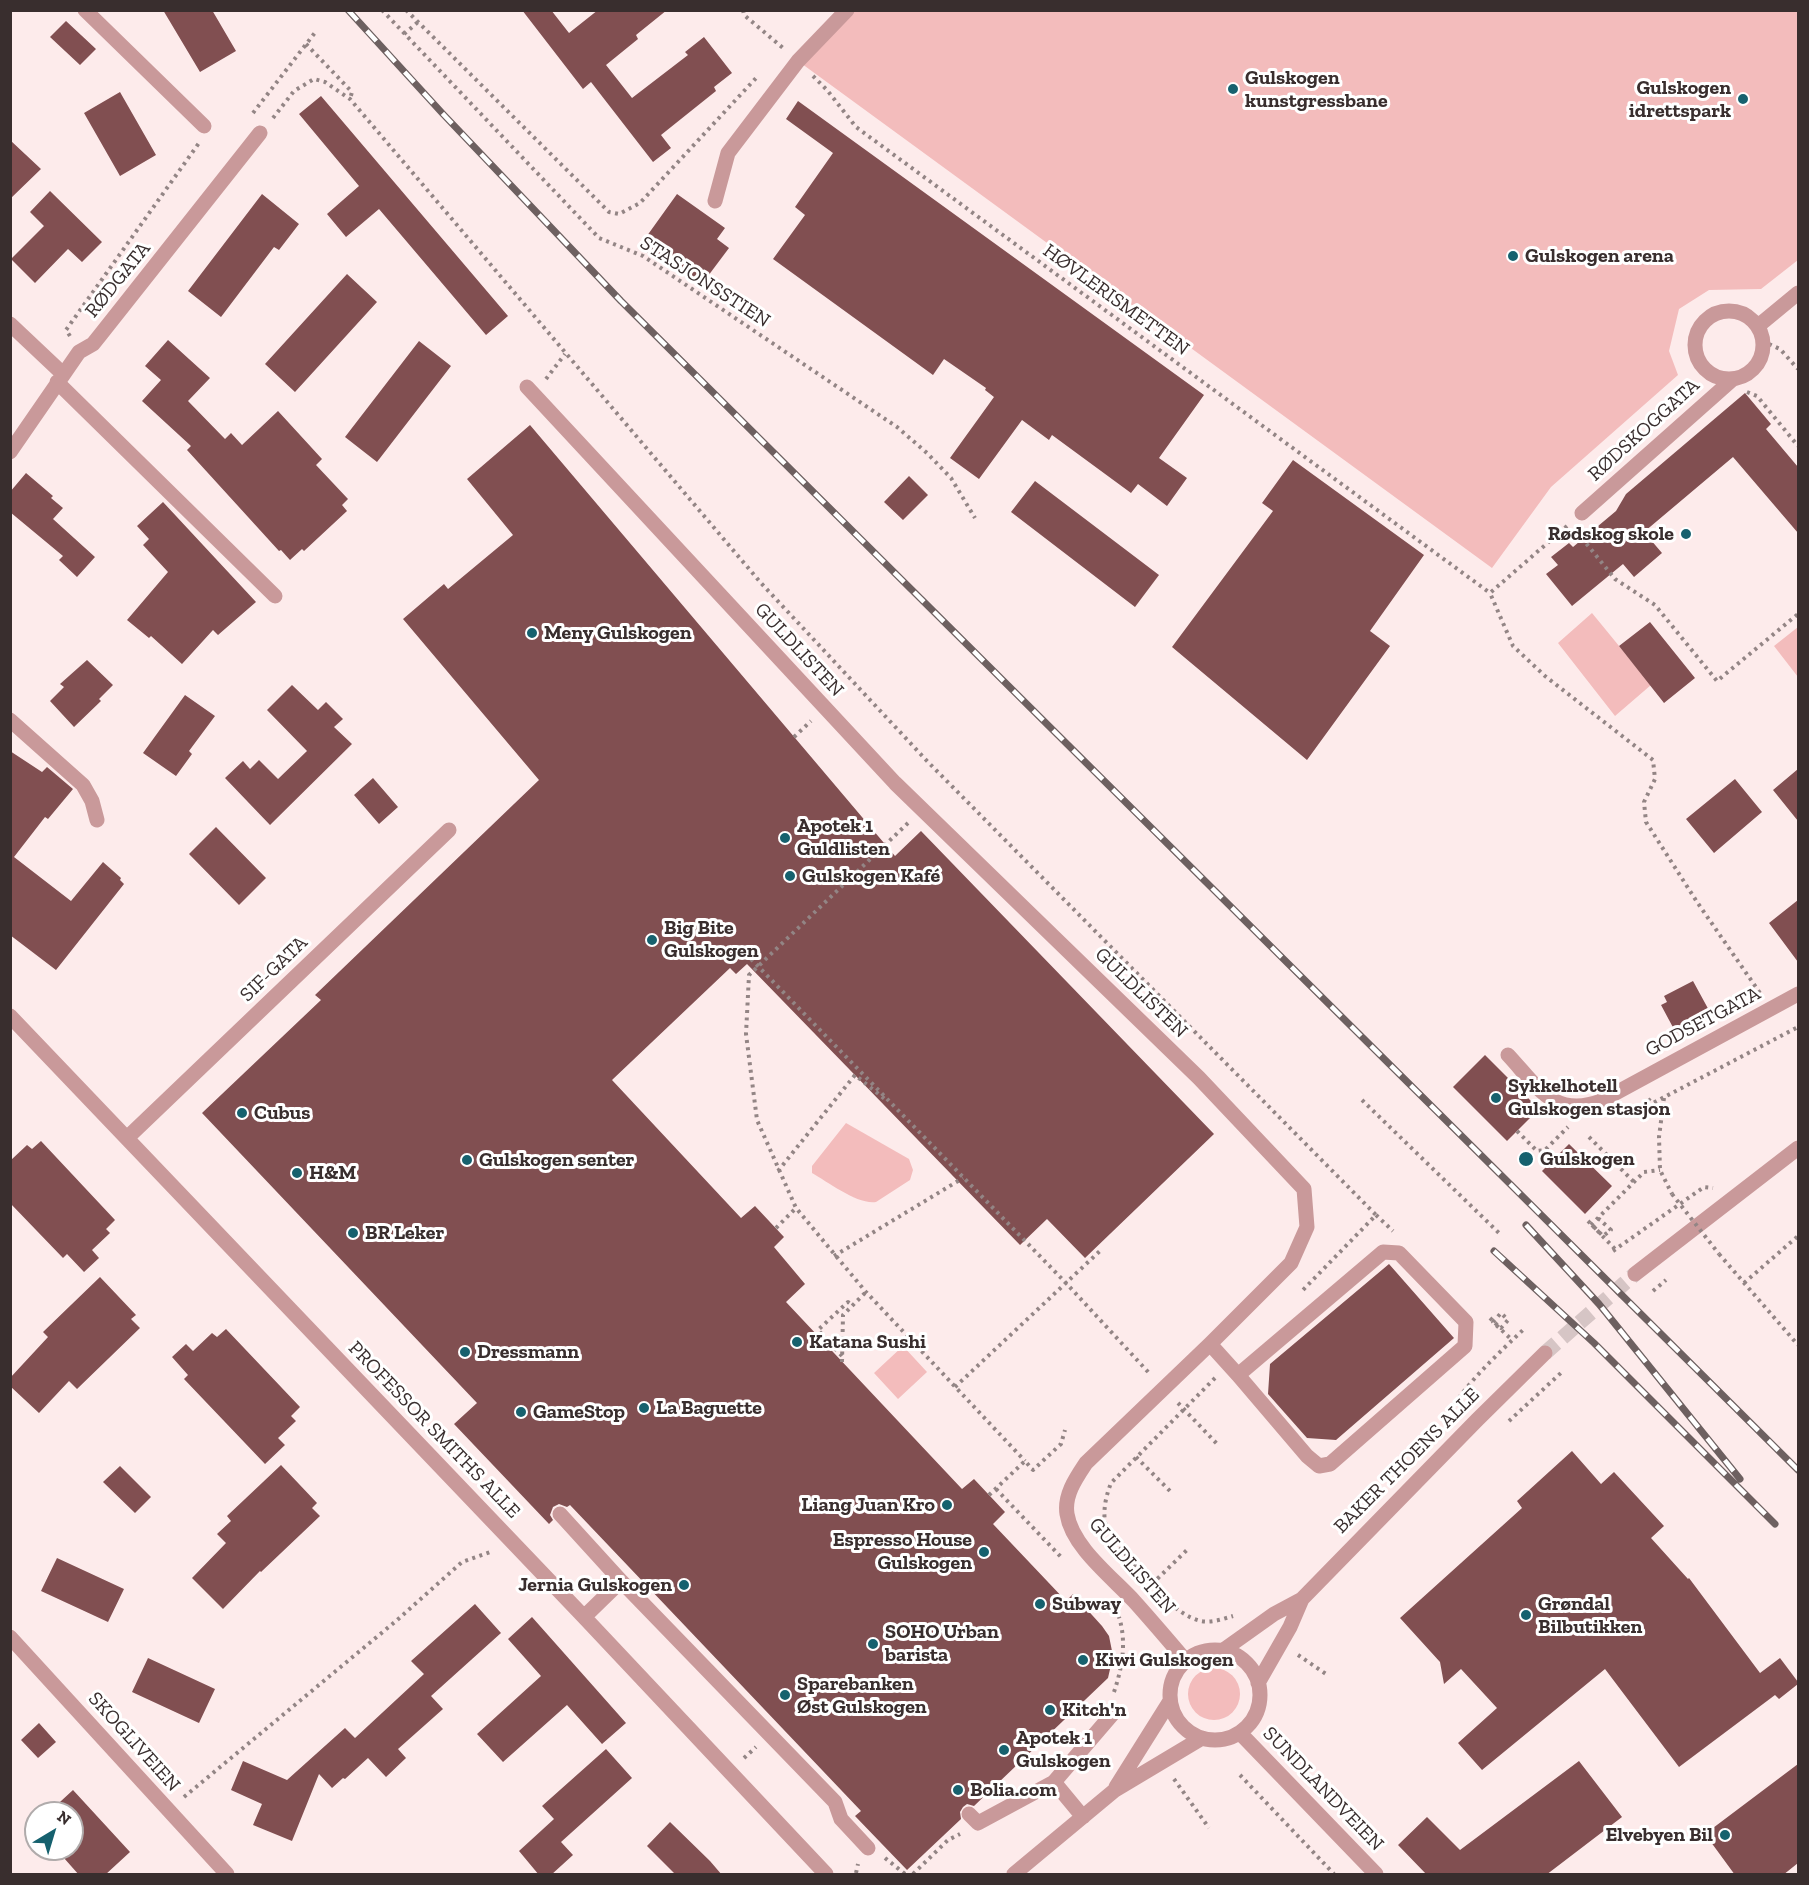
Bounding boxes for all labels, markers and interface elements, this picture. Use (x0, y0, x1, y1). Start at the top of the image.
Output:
place label: Gulskogen kunstgressbane (1245, 66, 1388, 113)
place label: Gulskogen idrettspark (1629, 76, 1731, 123)
marker: Gulskogen kunstgressbane (1226, 82, 1240, 96)
marker: Gulskogen idrettspark (1736, 92, 1750, 106)
street label: STASJONSSTIEN (635, 231, 775, 333)
street label: RØDGATA (80, 237, 156, 323)
street label: HØVLERISMETTEN (1038, 239, 1194, 361)
place label: Gulskogen arena (1525, 244, 1674, 268)
marker: Gulskogen arena (1506, 249, 1520, 263)
street label: RØDSKOGGATA (1583, 374, 1705, 486)
place label: Rødskog skole (1548, 522, 1674, 546)
marker: Rødskog skole (1679, 527, 1693, 541)
street label: GULDLISTEN (749, 598, 849, 702)
place label: Meny Gulskogen (544, 621, 692, 645)
marker: Meny Gulskogen (525, 626, 539, 640)
place label: Apotek 1 Guldlisten (797, 814, 890, 861)
marker: Apotek 1 Guldlisten (778, 831, 792, 845)
place label: Gulskogen Kafé (802, 864, 940, 888)
marker: Gulskogen Kafé (783, 869, 797, 883)
place label: Big Bite Gulskogen (664, 916, 759, 963)
street label: SIF-GATA (235, 931, 313, 1007)
marker: Big Bite Gulskogen (645, 933, 659, 947)
street label: GULDLISTEN (1090, 943, 1192, 1043)
street label: GODSETGATA (1641, 982, 1765, 1062)
place label: Sykkelhotell Gulskogen stasjon (1508, 1074, 1670, 1121)
marker: Sykkelhotell Gulskogen stasjon (1489, 1091, 1503, 1105)
place label: Cubus (254, 1101, 310, 1125)
marker: Cubus (235, 1106, 249, 1120)
place label: Gulskogen (1540, 1147, 1635, 1171)
place label: Gulskogen senter (479, 1148, 634, 1172)
marker: Gulskogen (1517, 1150, 1535, 1168)
marker: Gulskogen senter (460, 1153, 474, 1167)
place label: H&M (309, 1161, 356, 1185)
marker: H&M (290, 1166, 304, 1180)
place label: BR Leker (365, 1221, 444, 1245)
marker: BR Leker (346, 1226, 360, 1240)
place label: Katana Sushi (809, 1330, 926, 1354)
marker: Katana Sushi (790, 1335, 804, 1349)
street label: PROFESSOR SMITHS ALLE (343, 1336, 525, 1524)
place label: Dressmann (477, 1340, 579, 1364)
marker: Dressmann (458, 1345, 472, 1359)
street label: BAKER THOENS ALLE (1329, 1383, 1485, 1539)
place label: La Baguette (656, 1396, 762, 1420)
place label: GameStop (533, 1400, 625, 1424)
marker: La Baguette (637, 1401, 651, 1415)
marker: GameStop (514, 1405, 528, 1419)
place label: Liang Juan Kro (801, 1493, 935, 1517)
marker: Liang Juan Kro (940, 1498, 954, 1512)
street label: GULDLISTEN (1084, 1513, 1180, 1619)
place label: Espresso House Gulskogen (833, 1528, 972, 1575)
marker: Espresso House Gulskogen (977, 1545, 991, 1559)
place label: Jernia Gulskogen (518, 1573, 672, 1597)
marker: Jernia Gulskogen (677, 1578, 691, 1592)
place label: Subway (1052, 1592, 1121, 1616)
place label: Grøndal Bilbutikken (1538, 1592, 1642, 1639)
marker: Subway (1033, 1597, 1047, 1611)
marker: Grøndal Bilbutikken (1519, 1608, 1533, 1622)
place label: SOHO Urban barista (885, 1620, 999, 1667)
marker: SOHO Urban barista (866, 1637, 880, 1651)
place label: Kiwi Gulskogen (1095, 1648, 1234, 1672)
marker: Kiwi Gulskogen (1076, 1653, 1090, 1667)
place label: Sparebanken Øst Gulskogen (797, 1672, 927, 1719)
street label: SKOGLIVEIEN (83, 1687, 185, 1797)
marker: Sparebanken Øst Gulskogen (778, 1688, 792, 1702)
place label: Kitch'n (1062, 1698, 1126, 1722)
marker: Kitch'n (1043, 1703, 1057, 1717)
street label: SUNDLANDVEIEN (1258, 1722, 1388, 1856)
place label: Apotek 1 Gulskogen (1016, 1726, 1111, 1773)
marker: Apotek 1 Gulskogen (997, 1743, 1011, 1757)
place label: Bolia.com (970, 1778, 1057, 1802)
marker: Bolia.com (951, 1783, 965, 1797)
north arrow (24, 1801, 84, 1861)
text: N (54, 1807, 75, 1829)
place label: Elvebyen Bil (1605, 1823, 1713, 1847)
marker: Elvebyen Bil (1718, 1828, 1732, 1842)

